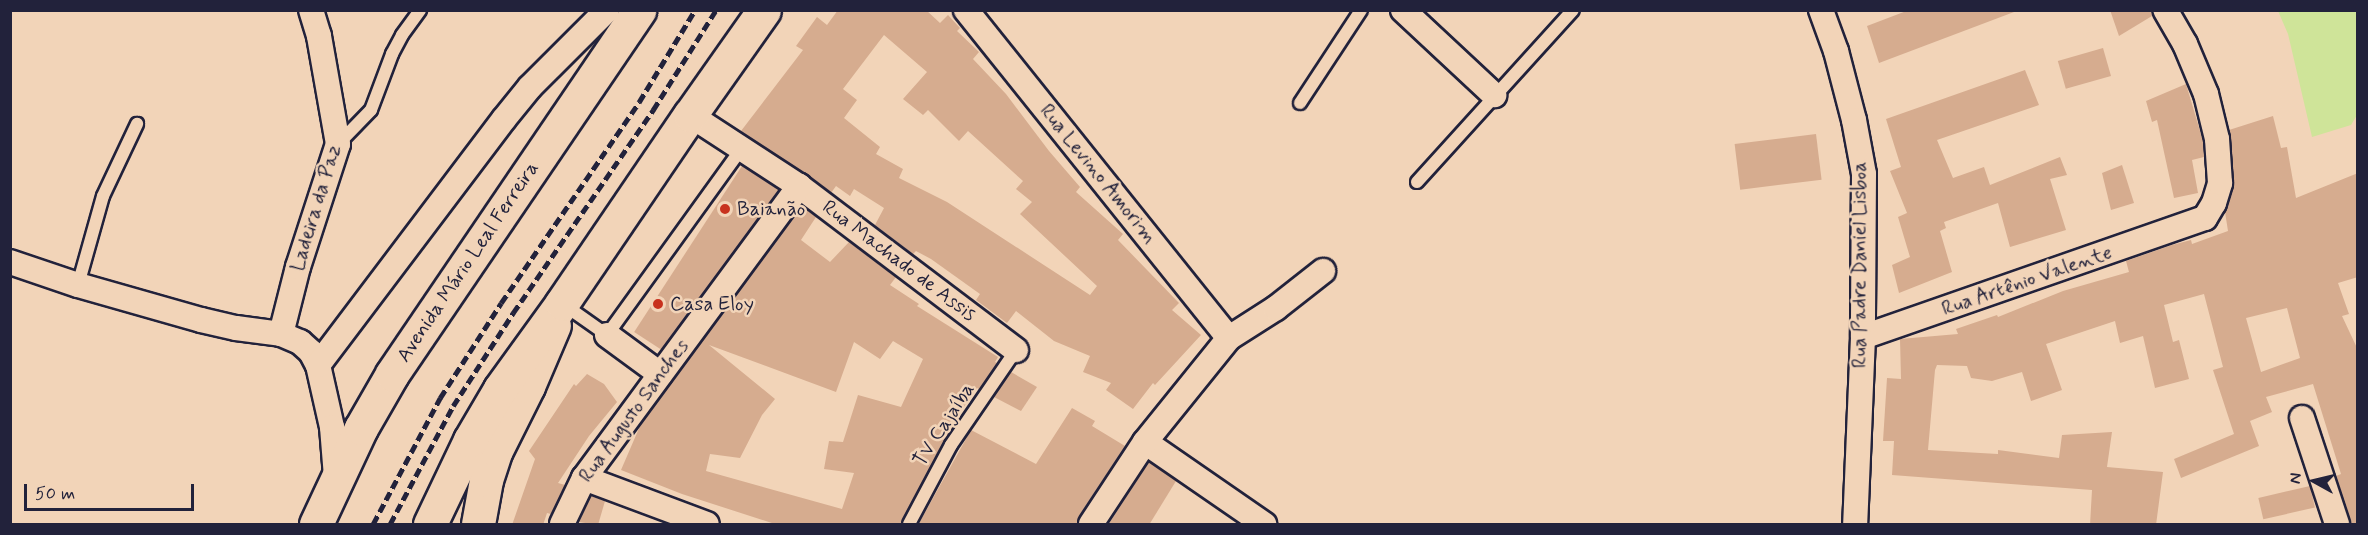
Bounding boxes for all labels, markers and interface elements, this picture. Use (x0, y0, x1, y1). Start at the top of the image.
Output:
street label: Rua Levino Amorim (1034, 99, 1162, 249)
street label: Ladeira da Paz (286, 144, 346, 272)
street label: Avenida Mário Leal Ferreira (392, 157, 544, 367)
street label: Rua Padre Daniel Lisboa (1848, 162, 1872, 368)
street label: Rua Machado de Assis (818, 196, 980, 326)
place label: Baianão (737, 197, 805, 221)
marker: Baianão (718, 202, 732, 216)
street label: Rua Artênio Valente (1940, 241, 2114, 321)
place label: Casa Eloy (670, 292, 754, 316)
marker: Casa Eloy (651, 297, 665, 311)
street label: Rua Augusto Sanches (573, 334, 695, 488)
street label: TV Cajaíba (907, 378, 981, 472)
north arrow (2284, 451, 2344, 511)
scale bar (27, 472, 196, 510)
text: N (2285, 472, 2307, 485)
text: 50 m (35, 482, 75, 506)

